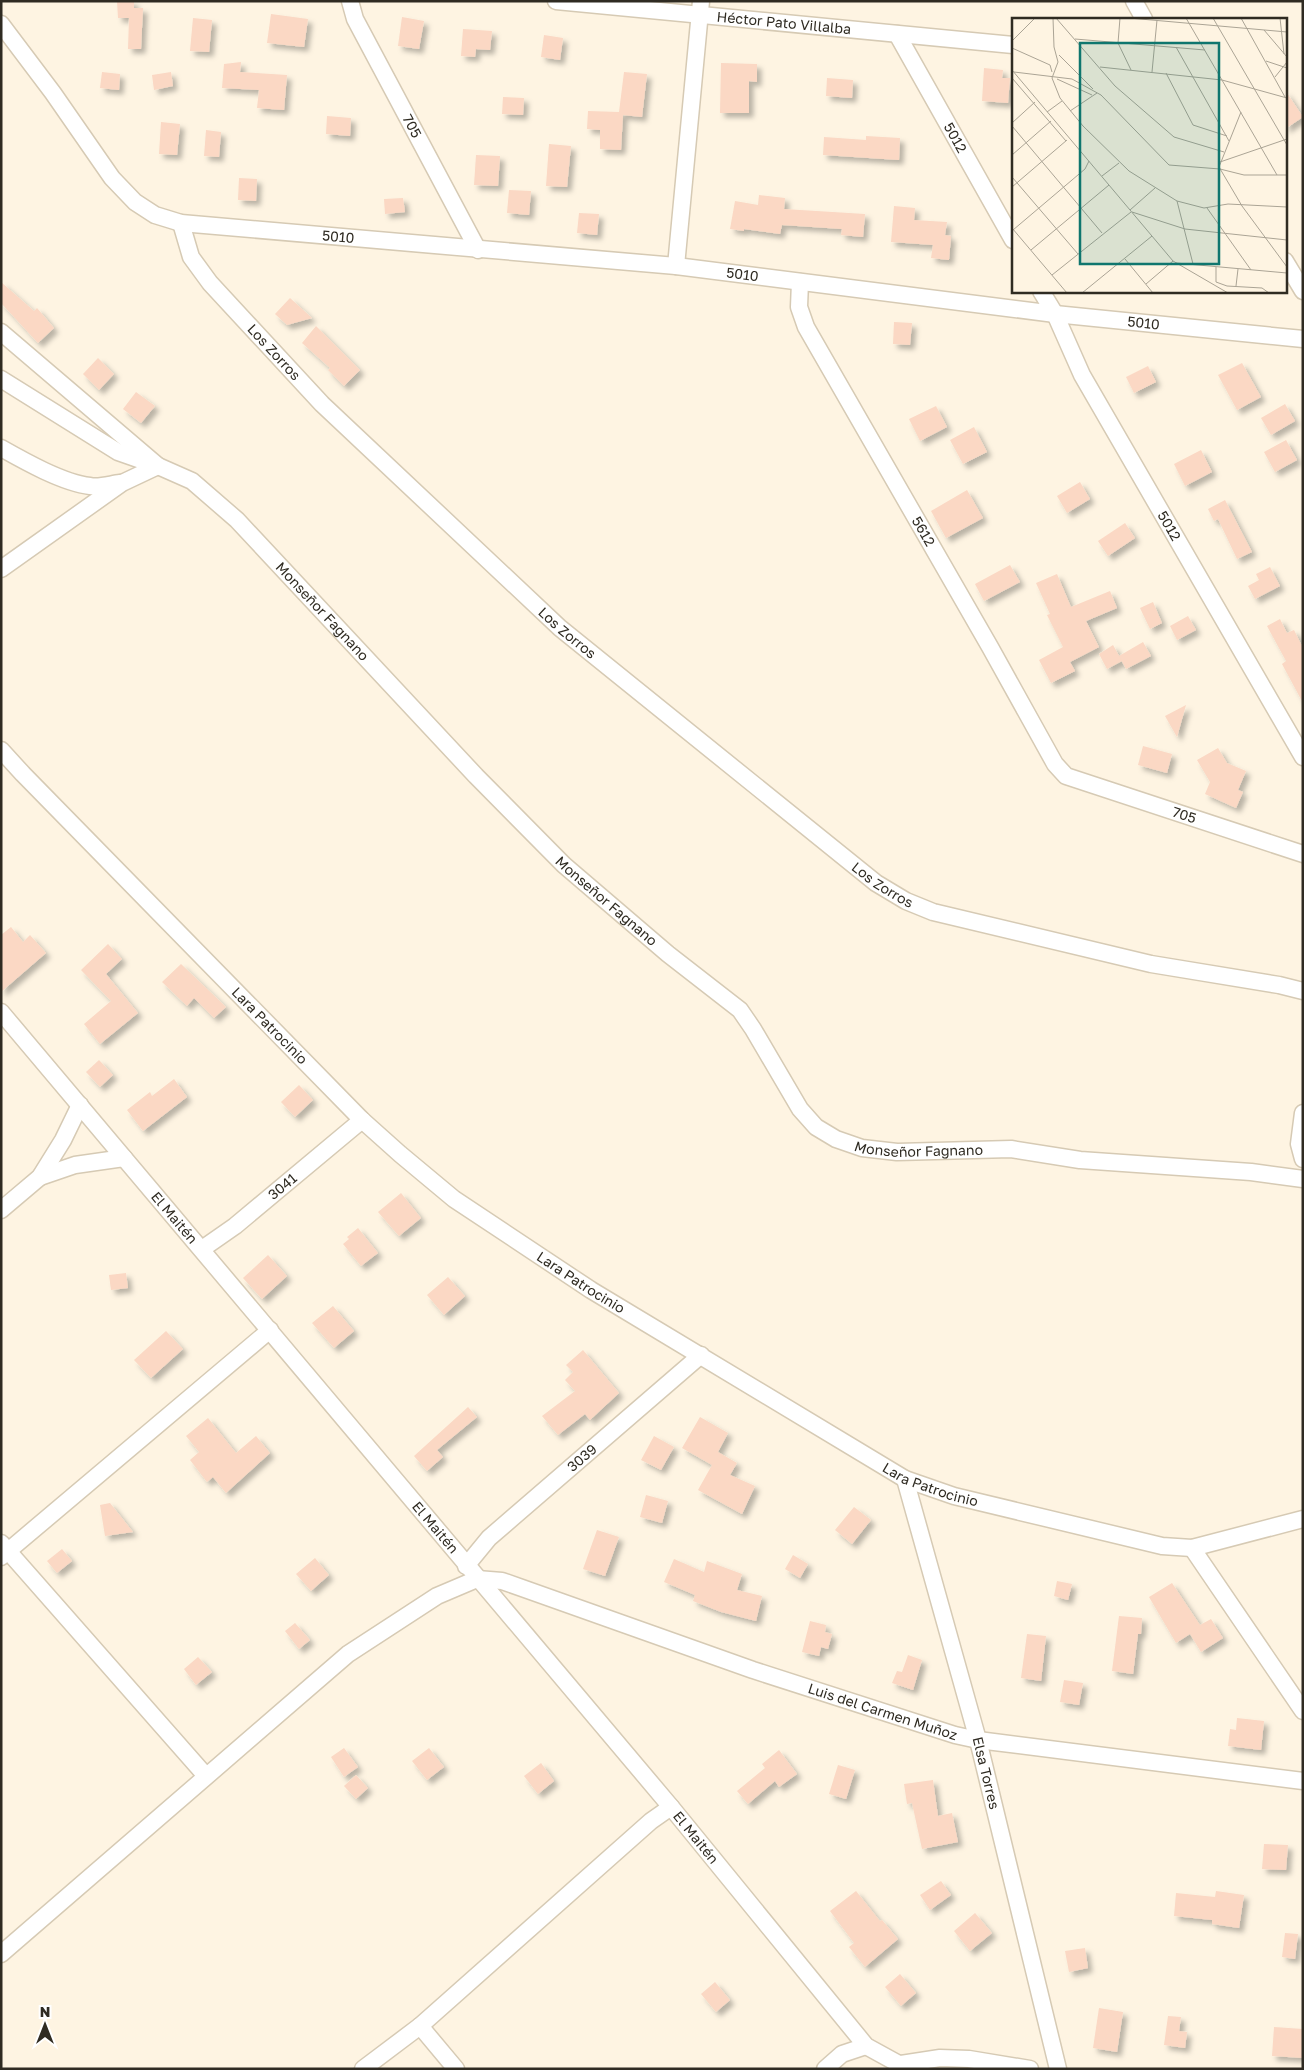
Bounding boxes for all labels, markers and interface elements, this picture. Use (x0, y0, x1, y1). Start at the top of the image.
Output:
street label: Héctor Pato Villalba (716, 8, 852, 37)
inset map (1012, 18, 1286, 292)
street label: 705 (399, 111, 426, 141)
street label: 5012 (941, 119, 971, 155)
street label: 5010 (321, 226, 355, 246)
street label: 5010 (725, 263, 760, 284)
street label: 5010 (1127, 312, 1160, 332)
street label: Los Zorros (244, 320, 305, 383)
street label: 5012 (1154, 508, 1185, 544)
street label: 5612 (909, 513, 939, 549)
street label: Monseñor Fagnano (273, 558, 373, 664)
street label: Los Zorros (535, 603, 600, 662)
street label: 705 (1170, 803, 1199, 826)
street label: Monseñor Fagnano (552, 852, 661, 949)
street label: Los Zorros (849, 858, 916, 911)
street label: Lara Patrocinio (229, 983, 311, 1067)
street label: Monseñor Fagnano (852, 1137, 983, 1160)
street label: 3041 (264, 1169, 300, 1203)
street label: El Maitén (148, 1188, 201, 1247)
street label: Lara Patrocinio (534, 1247, 628, 1316)
street label: 3039 (563, 1440, 600, 1475)
street label: Lara Patrocinio (880, 1459, 980, 1510)
street label: El Maitén (409, 1498, 462, 1556)
street label: Luis del Carmen Muñoz (806, 1679, 960, 1743)
street label: Elsa Torres (970, 1735, 1004, 1811)
street label: El Maitén (670, 1808, 723, 1867)
north arrow (20, 2000, 70, 2050)
text: N (40, 2003, 50, 2020)

